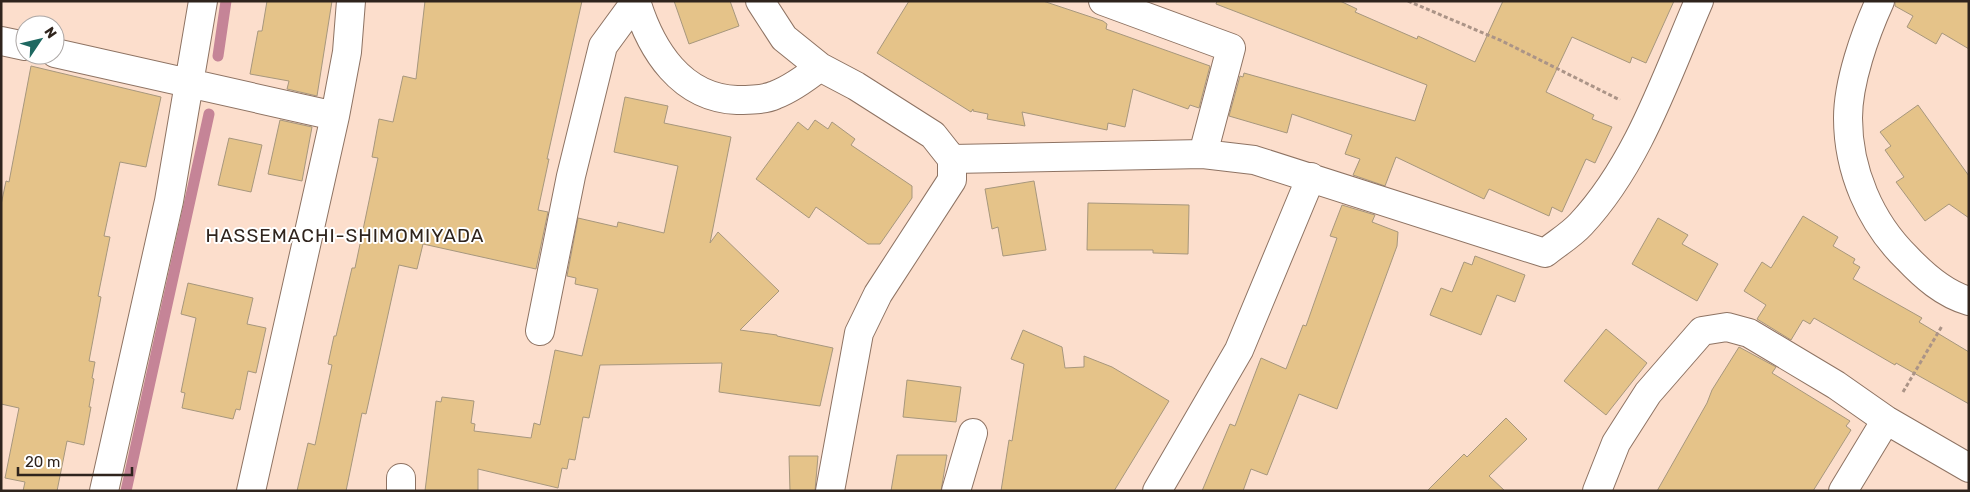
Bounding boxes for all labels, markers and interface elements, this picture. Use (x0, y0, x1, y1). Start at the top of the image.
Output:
north arrow (15, 15, 65, 65)
text: N (40, 24, 60, 42)
district label: HASSEMACHI-SHIMOMIYADA (205, 224, 485, 247)
scale bar (18, 444, 131, 476)
text: 20 m (25, 453, 60, 471)

